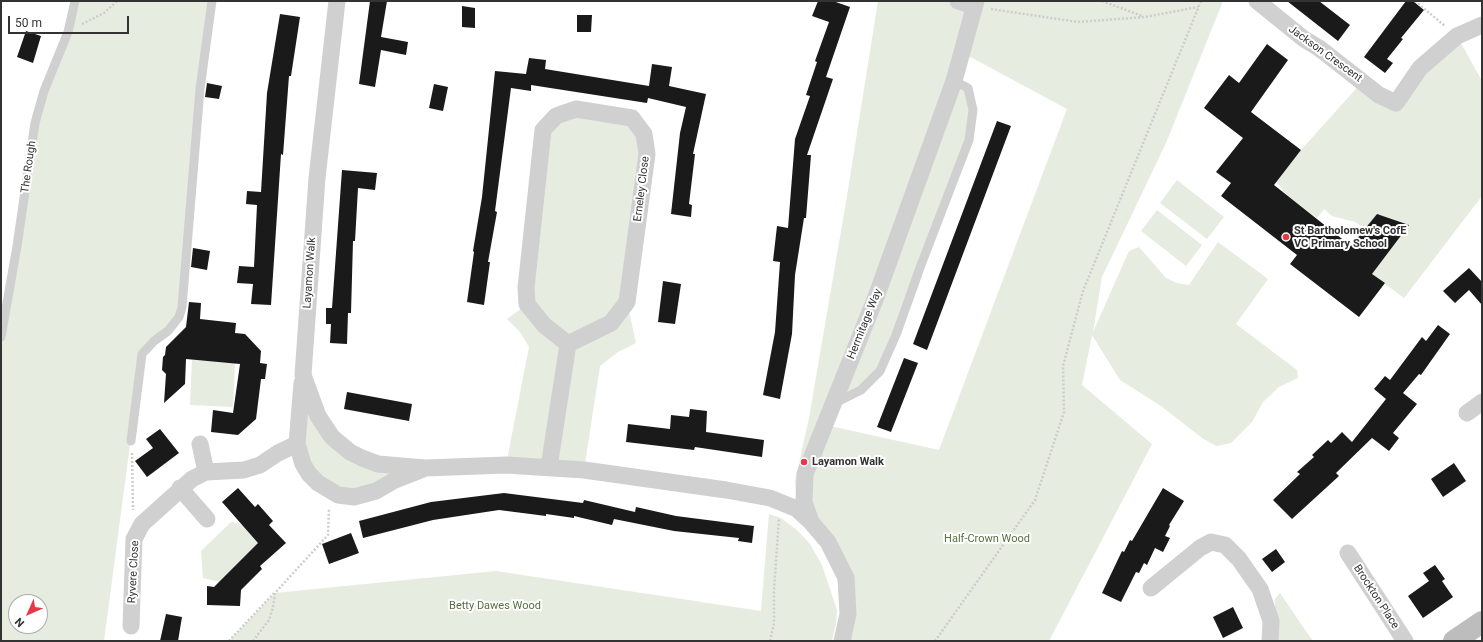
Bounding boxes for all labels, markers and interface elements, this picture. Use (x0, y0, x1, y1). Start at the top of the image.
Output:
scale bar (10, 8, 131, 34)
text: 50 m (15, 16, 42, 30)
street label: Jackson Crescent (1286, 23, 1364, 85)
street label: The Rough (19, 140, 39, 194)
street label: Erneley Close (631, 156, 653, 222)
place label: St Bartholomew's CofE VC Primary School (1294, 224, 1406, 250)
marker: St Bartholomew's CofE VC Primary School (1281, 232, 1291, 242)
street label: Layamon Walk (301, 237, 319, 309)
street label: Hermitage Way (845, 287, 885, 361)
place label: Layamon Walk (812, 455, 884, 469)
marker: Layamon Walk (799, 457, 809, 467)
park label: Half-Crown Wood (944, 532, 1030, 546)
street label: Ryvere Close (126, 540, 142, 604)
street label: Brockton Place (1350, 562, 1402, 632)
north arrow (8, 594, 48, 634)
park label: Betty Dawes Wood (449, 599, 541, 613)
text: N (13, 615, 27, 629)

